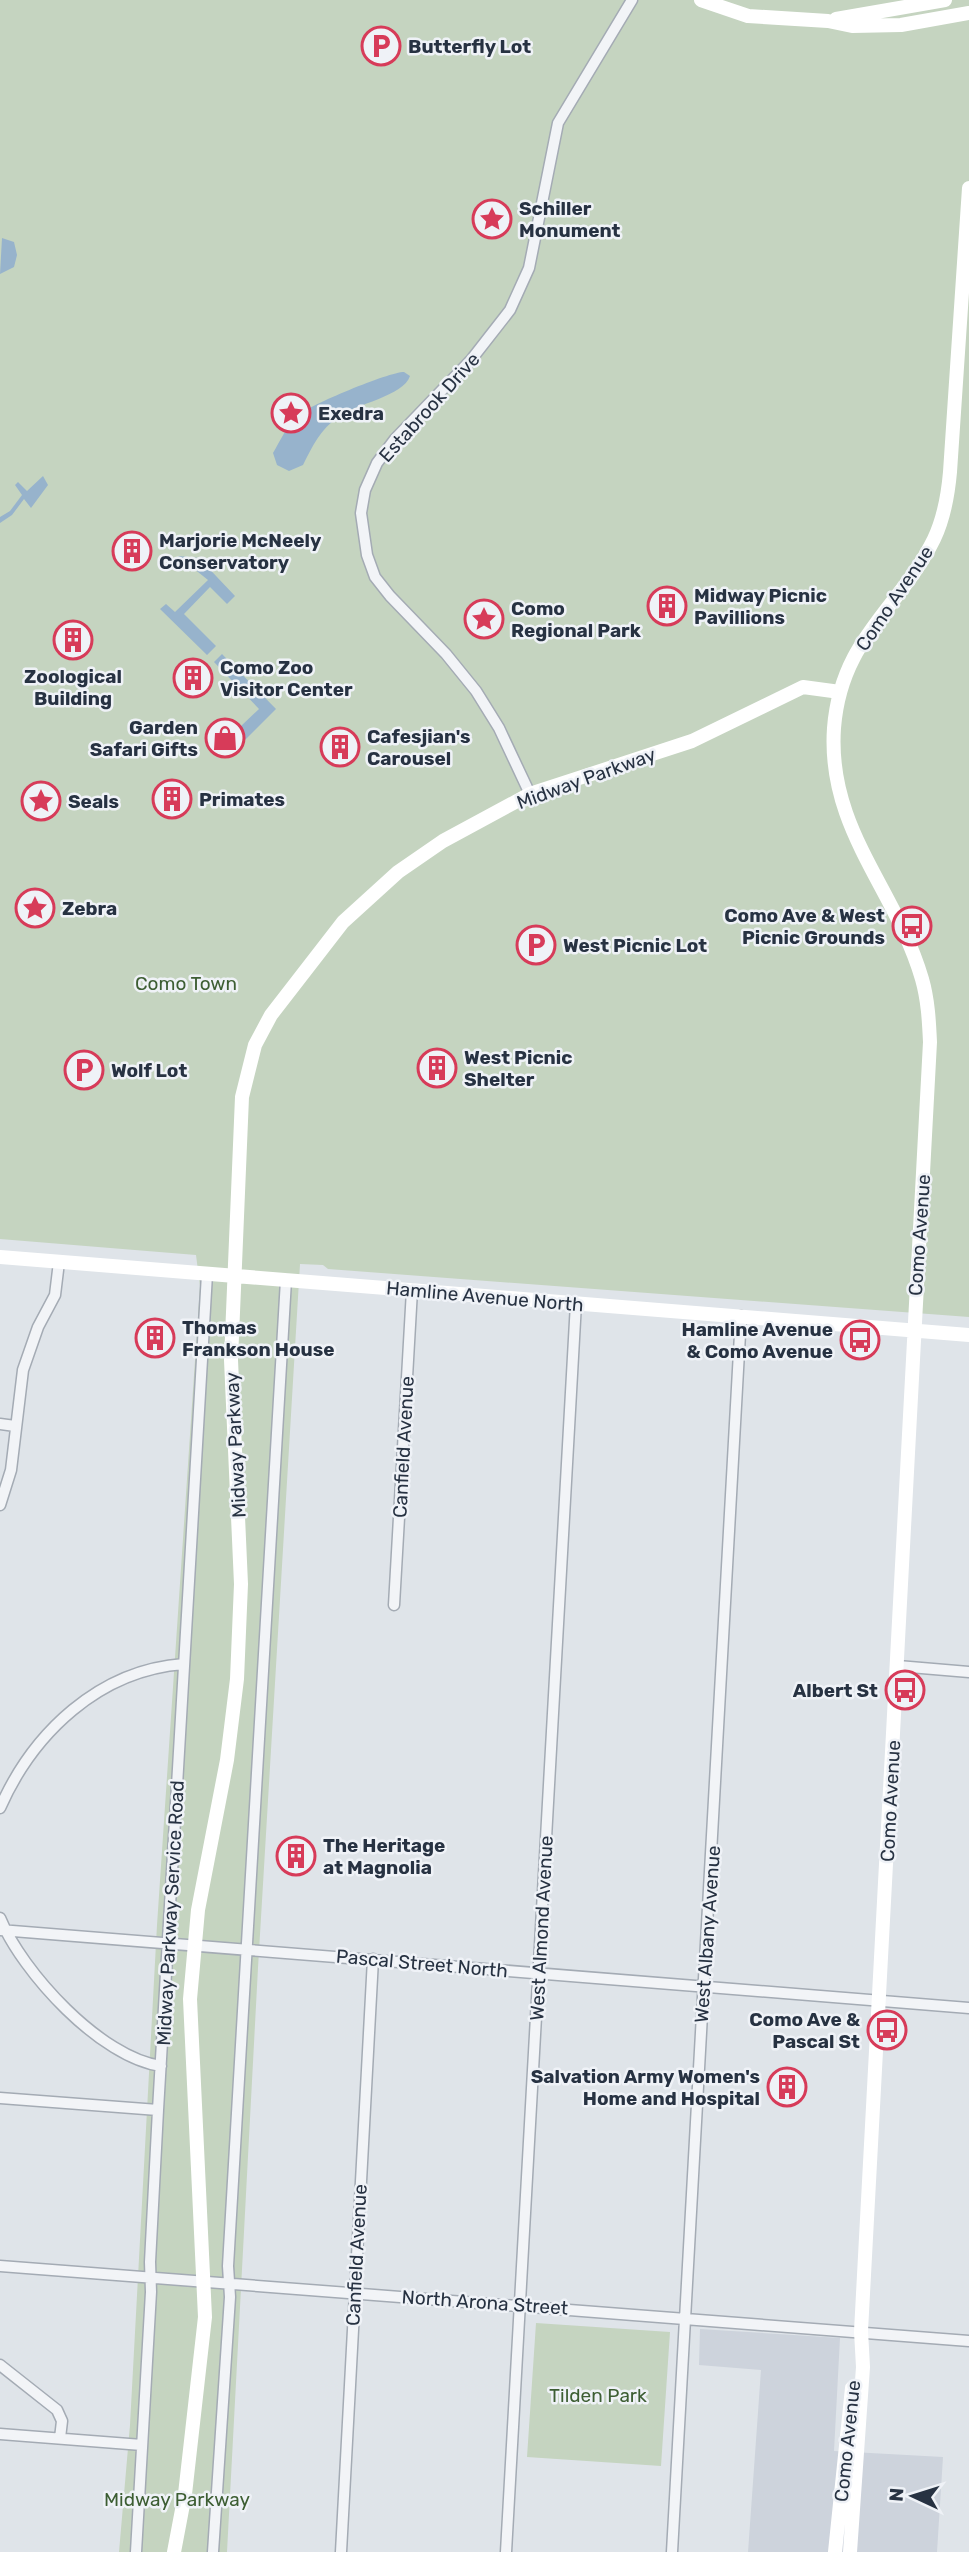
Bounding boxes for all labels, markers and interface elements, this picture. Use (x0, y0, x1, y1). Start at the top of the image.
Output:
parking icon: Butterfly Lot (360, 25, 402, 67)
place label: Butterfly Lot (408, 35, 531, 58)
place label: Schiller Monument (519, 197, 621, 242)
place icon: Schiller Monument (471, 198, 513, 240)
street label: Estabrook Drive (374, 348, 485, 467)
place icon: Exedra (270, 392, 312, 434)
place label: Exedra (318, 402, 384, 425)
place label: Marjorie McNeely Conservatory (159, 529, 322, 574)
building icon: Marjorie McNeely Conservatory (111, 530, 153, 572)
street label: Como Avenue (851, 541, 938, 655)
place label: Midway Picnic Pavillions (694, 584, 827, 629)
building icon: Midway Picnic Pavillions (646, 585, 688, 627)
place label: Como Regional Park (511, 597, 641, 642)
place icon: Como Regional Park (463, 598, 505, 640)
building icon: Zoological Building (52, 619, 94, 661)
place label: Como Zoo Visitor Center (220, 656, 353, 701)
building icon: Como Zoo Visitor Center (172, 657, 214, 699)
place label: Zoological Building (24, 665, 122, 710)
place label: Garden Safari Gifts (90, 716, 198, 761)
shop icon: Garden Safari Gifts (204, 717, 246, 759)
place label: Cafesjian's Carousel (367, 725, 471, 770)
building icon: Cafesjian's Carousel (319, 726, 361, 768)
street label: Midway Parkway (514, 743, 659, 814)
building icon: Primates (151, 778, 193, 820)
place icon: Seals (20, 780, 62, 822)
place label: Primates (199, 788, 285, 811)
place label: Seals (68, 790, 119, 813)
place icon: Zebra (14, 887, 56, 929)
place label: Zebra (62, 897, 117, 920)
place label: Como Ave & West Picnic Grounds (724, 904, 885, 949)
bus stop icon: Como Ave & West Picnic Grounds (891, 905, 933, 947)
parking icon: West Picnic Lot (515, 924, 557, 966)
place label: West Picnic Lot (563, 934, 707, 957)
park label: Como Town (135, 972, 237, 995)
place label: West Picnic Shelter (464, 1046, 572, 1091)
building icon: West Picnic Shelter (416, 1047, 458, 1089)
parking icon: Wolf Lot (63, 1049, 105, 1091)
place label: Wolf Lot (111, 1059, 187, 1082)
street label: Como Avenue (904, 1173, 935, 1297)
street label: Hamline Avenue North (385, 1276, 585, 1317)
place label: Thomas Frankson House (182, 1316, 334, 1361)
building icon: Thomas Frankson House (134, 1317, 176, 1359)
place label: Hamline Avenue & Como Avenue (682, 1318, 833, 1363)
bus stop icon: Hamline Avenue & Como Avenue (839, 1319, 881, 1361)
street label: Midway Parkway (220, 1371, 251, 1519)
street label: Canfield Avenue (388, 1375, 419, 1519)
bus stop icon: Albert St (884, 1669, 926, 1711)
place label: Albert St (793, 1679, 878, 1702)
street label: Como Avenue (876, 1739, 905, 1863)
street label: Midway Parkway Service Road (152, 1780, 189, 2046)
place label: The Heritage at Magnolia (323, 1834, 445, 1879)
building icon: The Heritage at Magnolia (275, 1835, 317, 1877)
street label: West Almond Avenue (525, 1835, 558, 2021)
street label: West Albany Avenue (690, 1845, 725, 2024)
street label: Pascal Street North (335, 1945, 509, 1982)
place label: Como Ave & Pascal St (749, 2008, 860, 2053)
bus stop icon: Como Ave & Pascal St (866, 2009, 908, 2051)
place label: Salvation Army Women's Home and Hospital (531, 2065, 760, 2110)
building icon: Salvation Army Women's Home and Hospital (766, 2066, 808, 2108)
street label: Canfield Avenue (341, 2183, 372, 2327)
street label: North Arona Street (401, 2285, 569, 2320)
street label: Como Avenue (830, 2379, 865, 2503)
park label: Tilden Park (549, 2384, 647, 2407)
north arrow (878, 2461, 948, 2531)
text: N (885, 2487, 908, 2502)
park label: Midway Parkway (104, 2488, 250, 2511)

